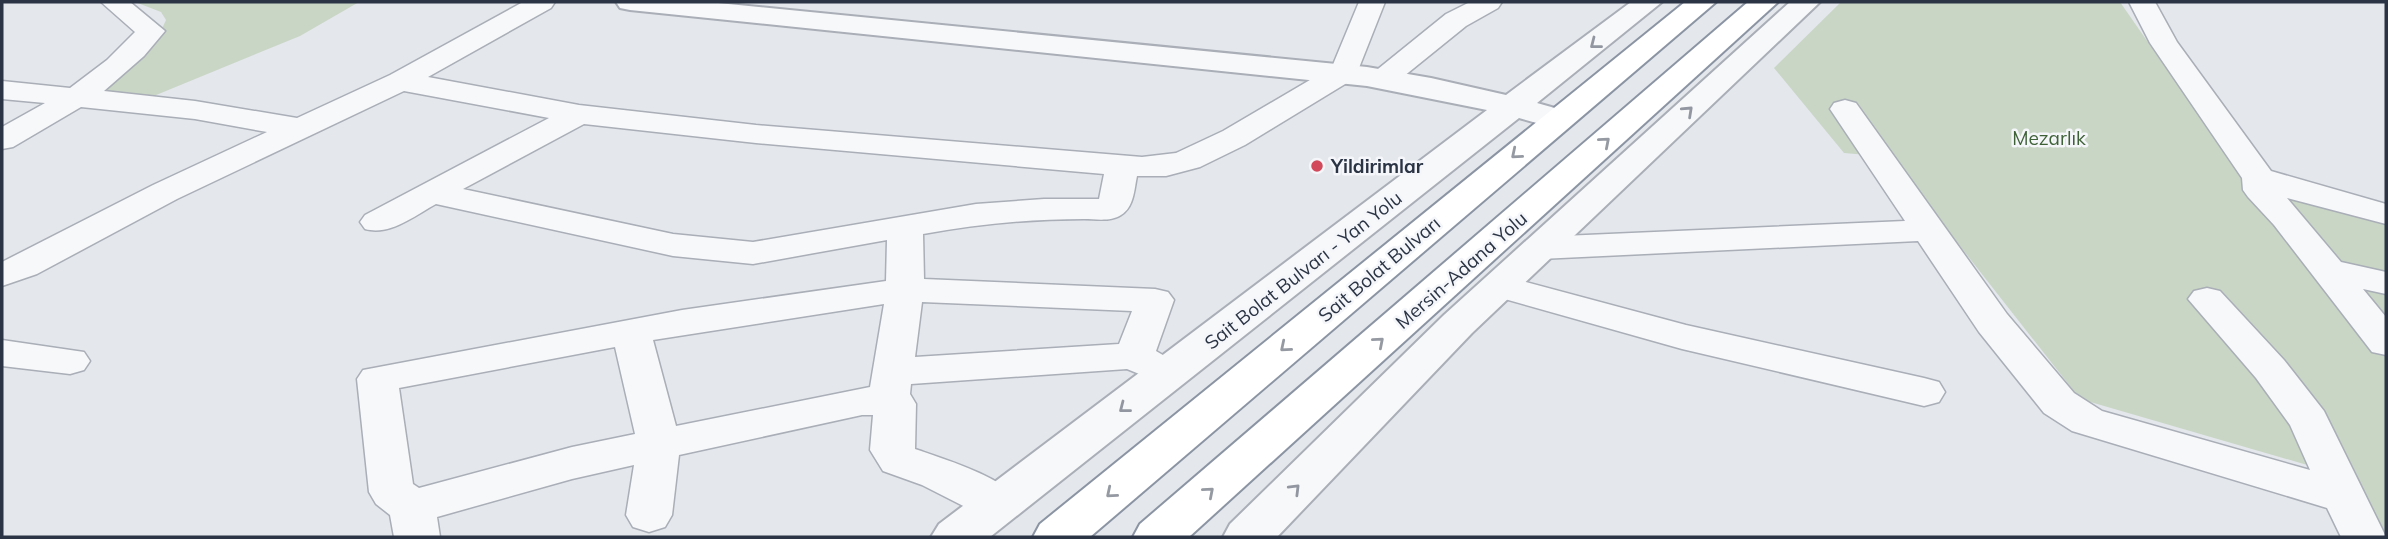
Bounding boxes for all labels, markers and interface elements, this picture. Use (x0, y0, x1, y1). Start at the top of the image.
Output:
one-way arrow (1590, 35, 1602, 48)
one-way arrow (1680, 106, 1693, 119)
park label: Mezarlık (2012, 126, 2086, 150)
one-way arrow (1597, 138, 1610, 150)
one-way arrow (1512, 146, 1525, 158)
place label: Yildirimlar (1330, 154, 1424, 178)
marker: Yildirimlar (1309, 158, 1325, 174)
street label: Sait Bolat Bulvarı - Yan Yolu (1200, 185, 1406, 355)
street label: Mersin-Adana Yolu (1390, 206, 1532, 334)
street label: Sait Bolat Bulvarı (1313, 211, 1445, 327)
one-way arrow (1371, 337, 1384, 350)
one-way arrow (1281, 339, 1294, 351)
one-way arrow (1119, 399, 1132, 412)
one-way arrow (1286, 484, 1299, 497)
one-way arrow (1106, 485, 1119, 497)
one-way arrow (1200, 488, 1213, 500)

